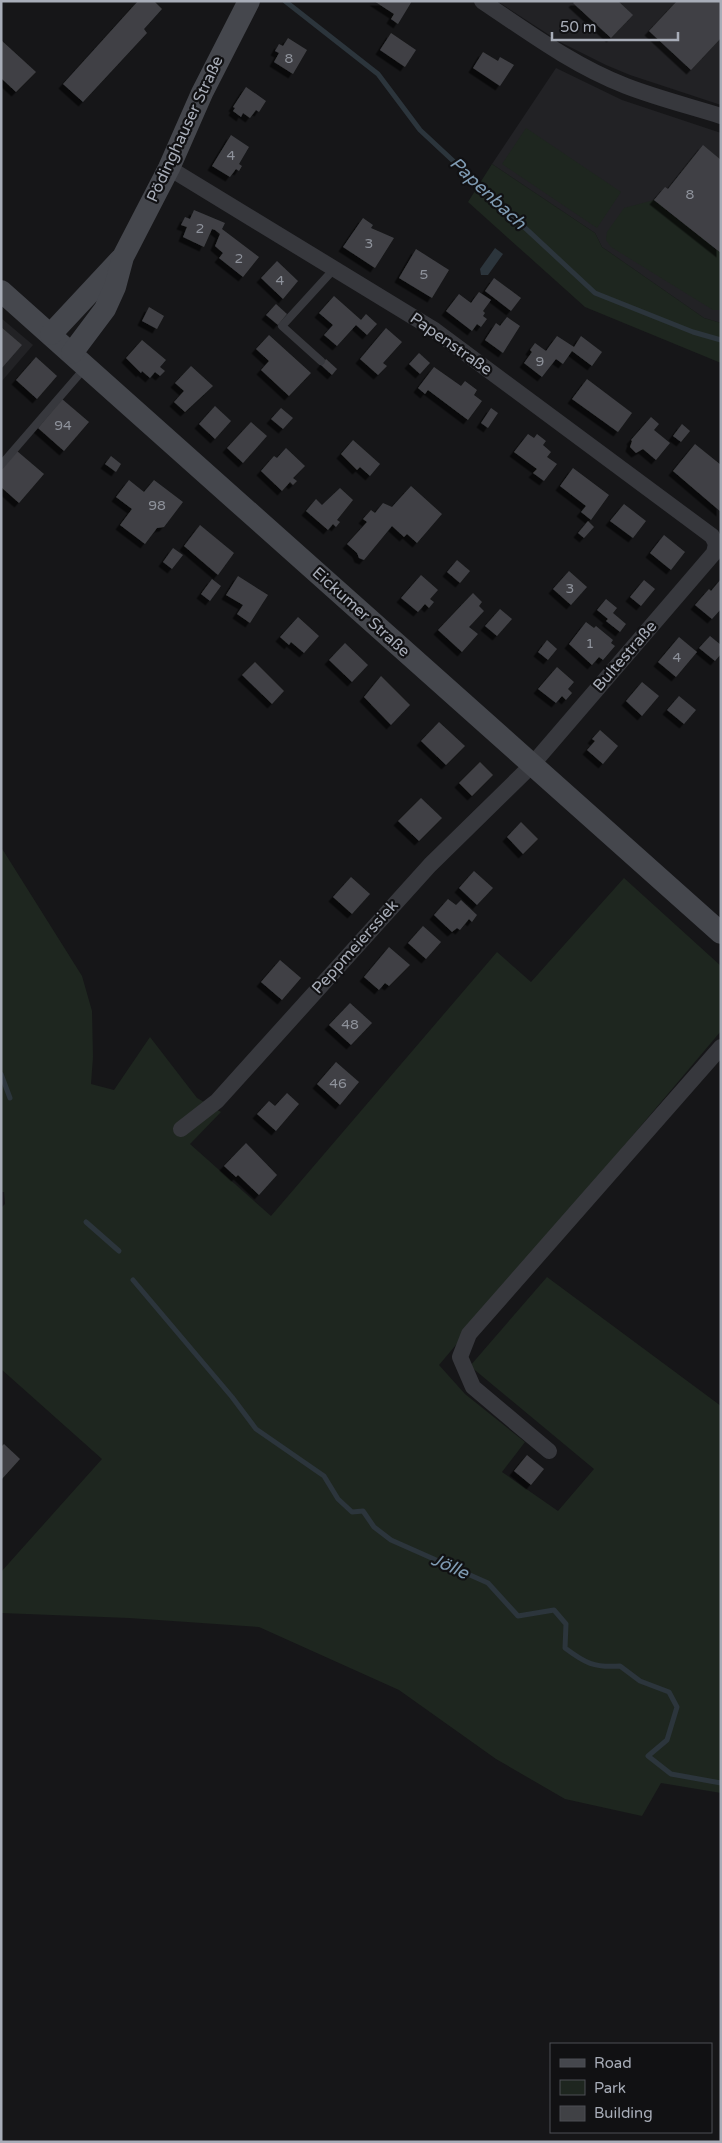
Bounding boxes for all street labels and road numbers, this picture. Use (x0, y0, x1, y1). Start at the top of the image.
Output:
street label: Pödinghauser Straße (142, 53, 228, 205)
street label: Papenstraße (406, 308, 496, 380)
street label: Eickumer Straße (308, 563, 414, 661)
street label: Bultestraße (589, 616, 661, 696)
street label: Peppmeierssiek (307, 896, 403, 998)

